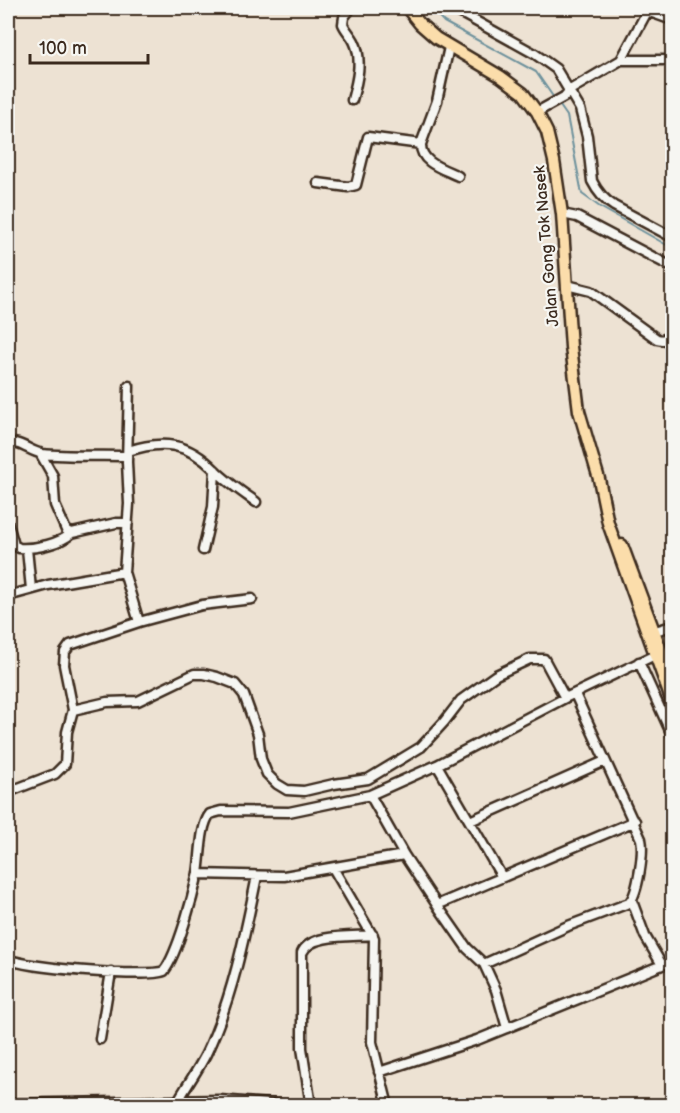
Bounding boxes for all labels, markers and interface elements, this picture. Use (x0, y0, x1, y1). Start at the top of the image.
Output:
scale bar (30, 27, 148, 65)
text: 100 m (39, 38, 87, 59)
street label: Jalan Gong Tok Nasek (530, 164, 564, 327)

